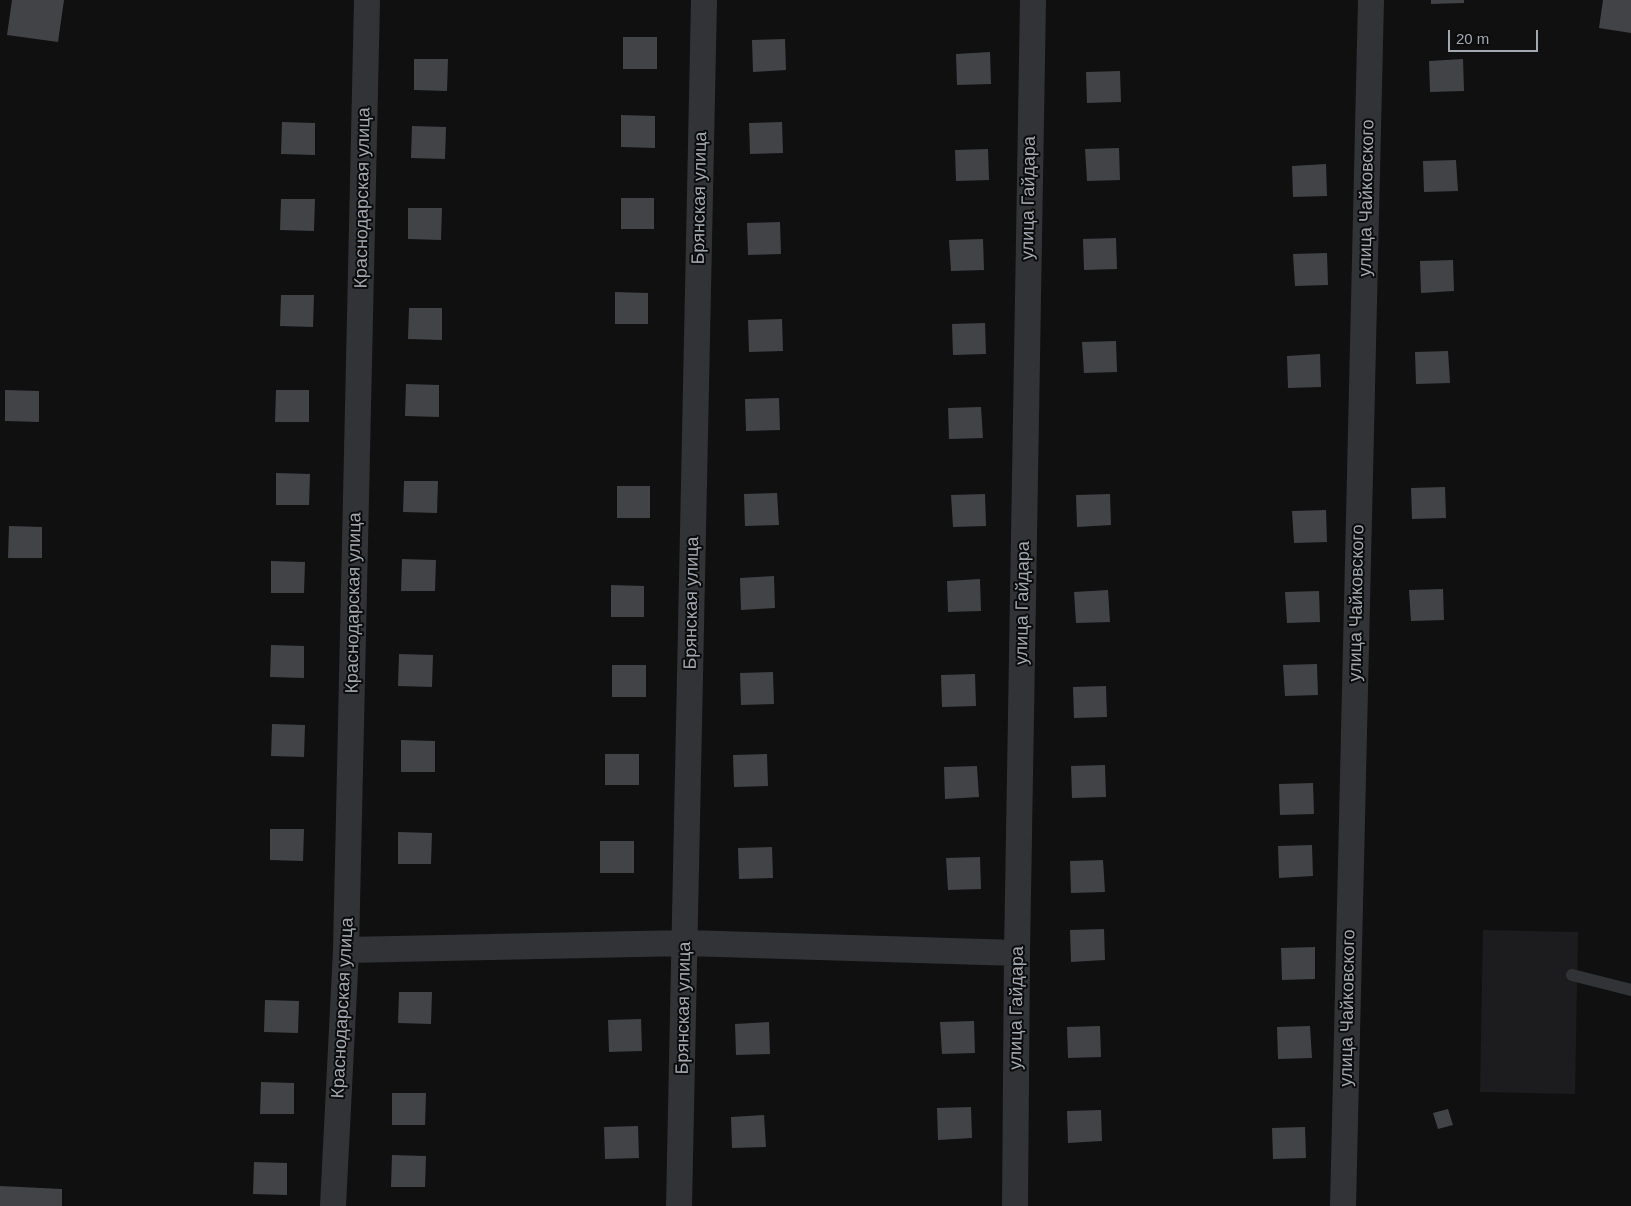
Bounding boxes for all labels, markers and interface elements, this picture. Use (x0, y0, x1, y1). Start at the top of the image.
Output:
scale bar (1451, 20, 1541, 52)
text: 20 m (1456, 30, 1489, 47)
street label: Краснодарская улица (351, 107, 375, 289)
street label: улица Чайковского (1355, 119, 1379, 277)
street label: Брянская улица (688, 131, 712, 265)
street label: улица Гайдара (1017, 136, 1041, 260)
street label: Краснодарская улица (342, 512, 366, 694)
street label: улица Чайковского (1345, 524, 1369, 682)
street label: Брянская улица (680, 536, 704, 670)
street label: улица Гайдара (1011, 541, 1035, 665)
street label: Краснодарская улица (327, 917, 359, 1099)
street label: улица Чайковского (1336, 929, 1360, 1087)
street label: Брянская улица (672, 941, 696, 1075)
street label: улица Гайдара (1005, 946, 1029, 1070)

